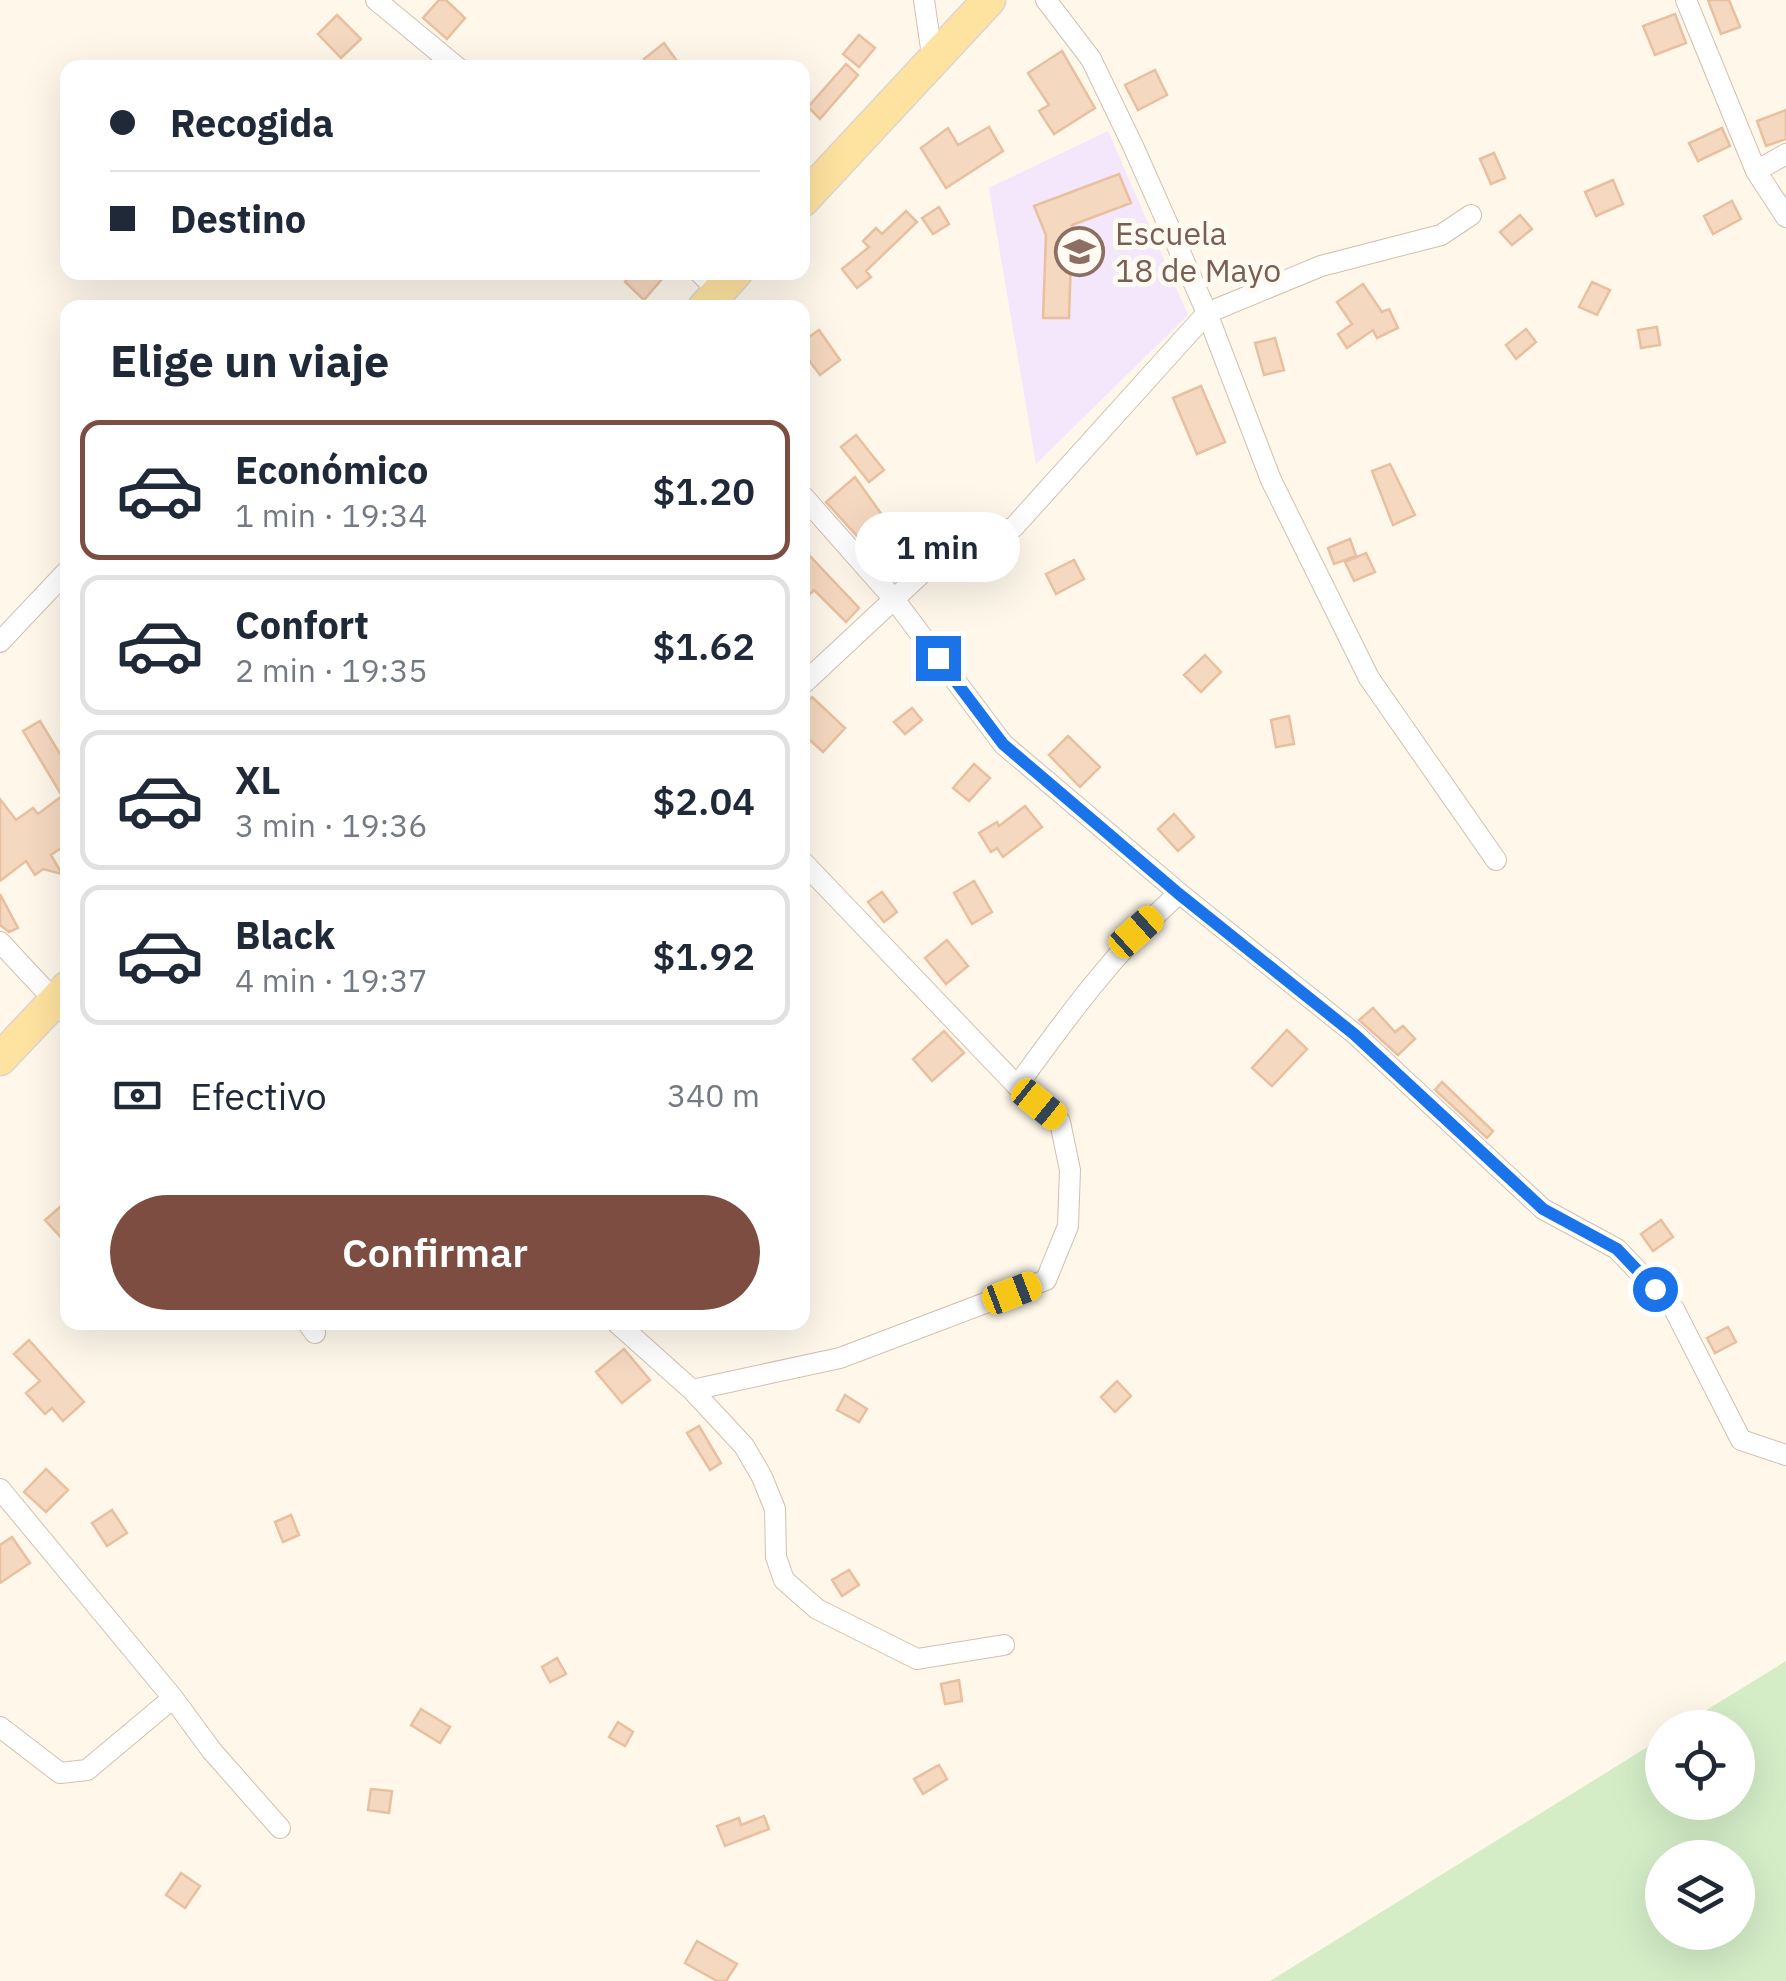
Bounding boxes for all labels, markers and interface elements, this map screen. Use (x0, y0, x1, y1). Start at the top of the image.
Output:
text: Recogida (170, 98, 334, 147)
text: Destino (170, 194, 306, 243)
place label: Escuela 18 de Mayo (1115, 212, 1281, 291)
school or university icon: Escuela 18 de Mayo (1054, 226, 1106, 278)
text: Elige un viaje (110, 331, 389, 389)
icon: car (115, 445, 205, 535)
text: Económico (235, 445, 428, 494)
text: $1.20 (652, 466, 755, 515)
text: 1 min · 19:34 (235, 494, 428, 536)
callout: 1 min (856, 513, 1020, 583)
text: 1 min (896, 526, 979, 568)
icon: car (115, 600, 205, 690)
text: Confort (235, 600, 369, 649)
text: $1.62 (652, 621, 755, 670)
route end (916, 636, 961, 681)
text: 2 min · 19:35 (235, 649, 428, 691)
icon: car (115, 755, 205, 845)
text: XL (235, 755, 281, 804)
text: $2.04 (652, 776, 755, 825)
text: 3 min · 19:36 (235, 804, 428, 846)
car (1104, 901, 1168, 963)
icon: car (115, 910, 205, 1000)
text: Black (235, 910, 335, 959)
text: $1.92 (652, 931, 755, 980)
text: 4 min · 19:37 (235, 959, 428, 1001)
icon: cash (110, 1068, 165, 1123)
text: Efectivo (190, 1071, 327, 1120)
car (1006, 1073, 1072, 1135)
text: 340 m (667, 1074, 760, 1116)
button: Confirmar (110, 1195, 760, 1310)
route start (1633, 1267, 1678, 1312)
car (979, 1268, 1045, 1318)
map controls (1645, 1710, 1755, 1950)
button: locate (1645, 1710, 1755, 1820)
button: layers (1645, 1840, 1755, 1950)

